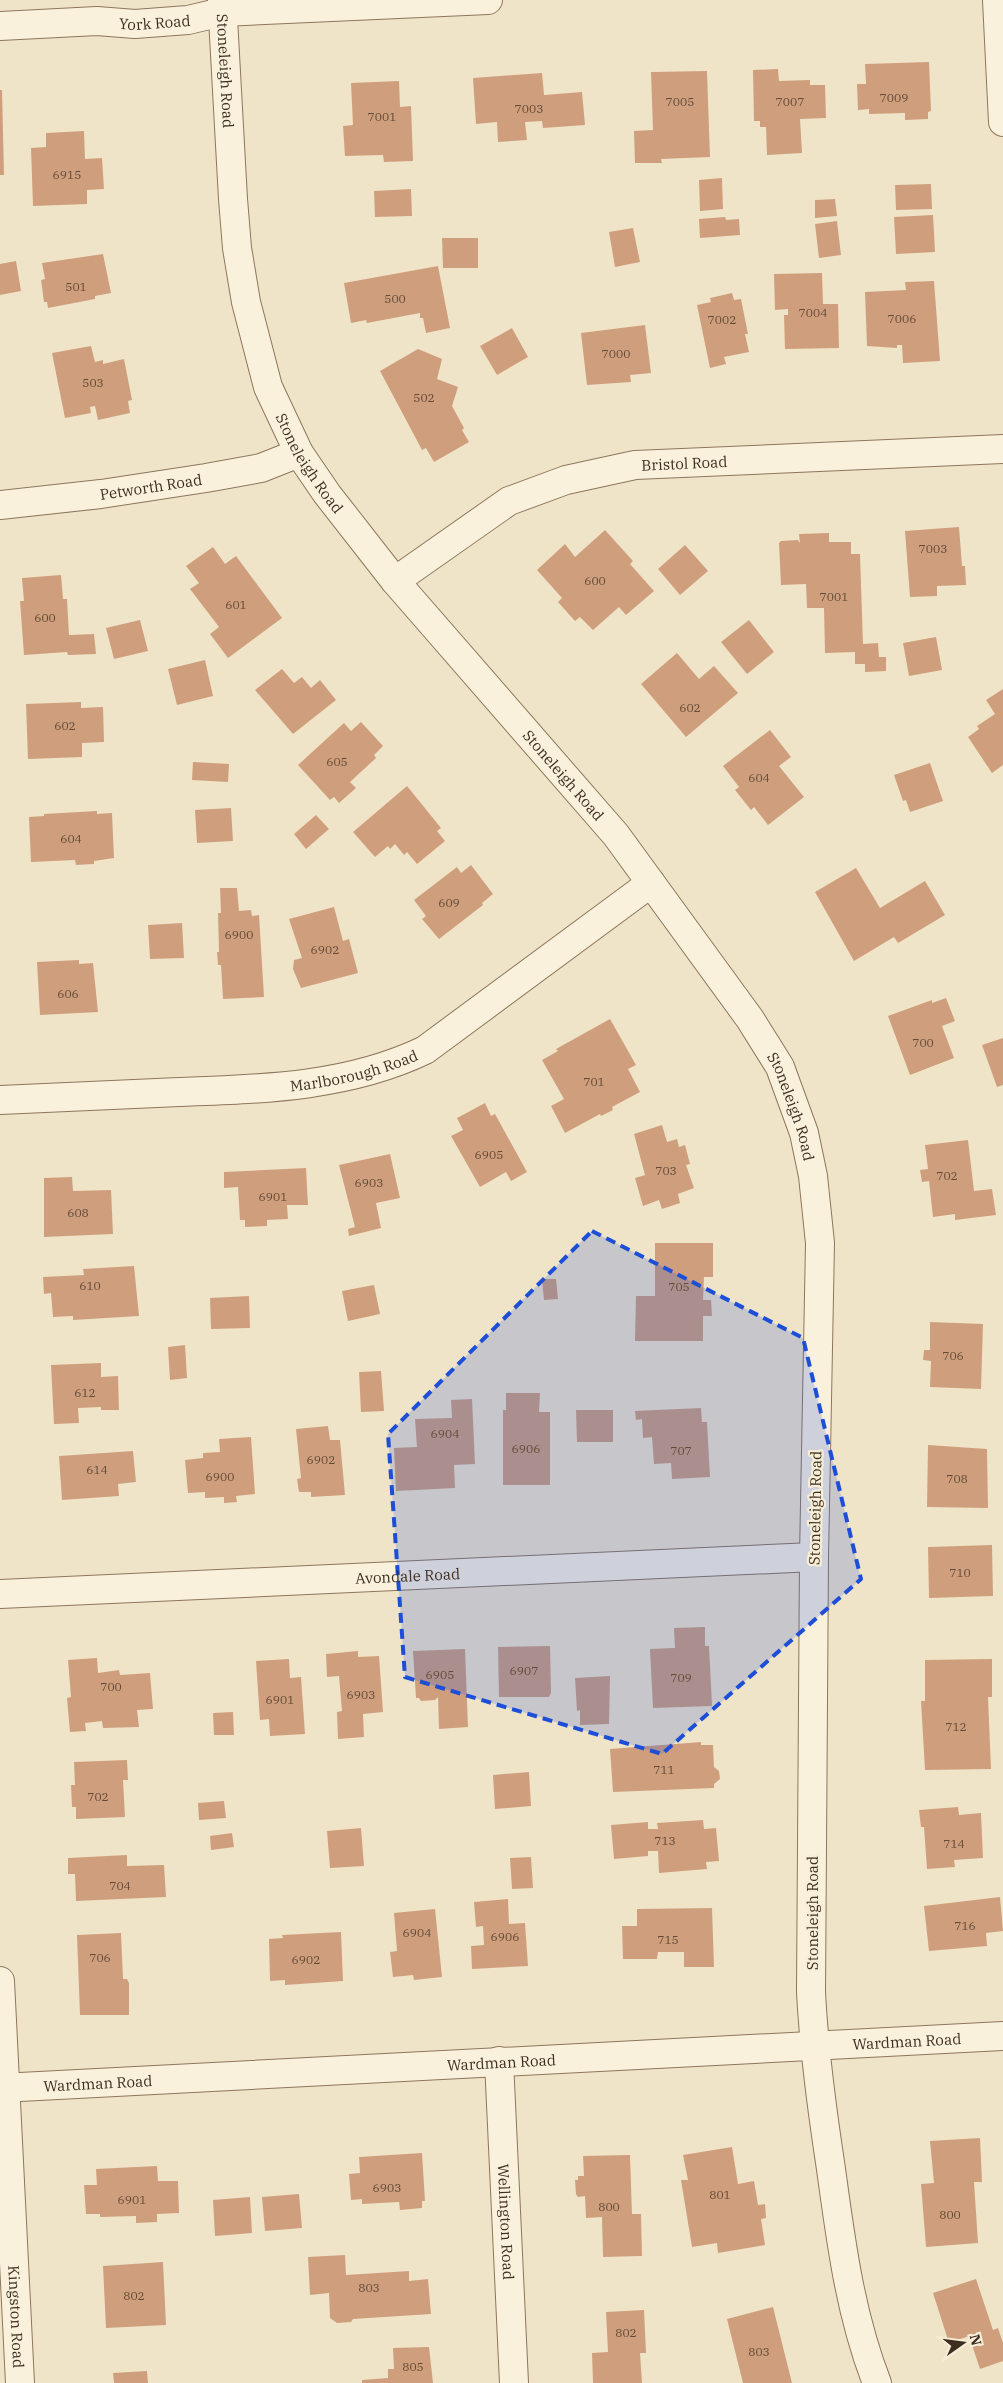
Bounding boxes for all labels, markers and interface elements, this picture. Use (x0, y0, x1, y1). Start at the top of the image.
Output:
street label: York Road (118, 10, 191, 34)
street label: Stoneleigh Road (213, 13, 239, 129)
house number: 7009 (880, 90, 908, 105)
house number: 7005 (666, 94, 694, 109)
house number: 7007 (776, 94, 804, 109)
house number: 7003 (515, 101, 543, 116)
house number: 7001 (368, 109, 396, 124)
house number: 6915 (53, 167, 81, 182)
house number: 501 (65, 279, 87, 294)
house number: 500 (384, 291, 406, 306)
house number: 7004 (799, 305, 827, 320)
house number: 7006 (888, 311, 916, 326)
house number: 7002 (708, 312, 736, 327)
house number: 7000 (602, 346, 630, 361)
house number: 503 (82, 375, 104, 390)
house number: 502 (413, 390, 435, 405)
street label: Stoneleigh Road (272, 410, 348, 517)
street label: Bristol Road (641, 451, 728, 474)
street label: Petworth Road (98, 469, 203, 504)
house number: 7003 (919, 541, 947, 556)
house number: 600 (584, 573, 606, 588)
house number: 7001 (820, 589, 848, 604)
house number: 601 (225, 597, 247, 612)
house number: 600 (34, 610, 56, 625)
house number: 602 (679, 700, 701, 715)
house number: 602 (54, 718, 76, 733)
street label: Stoneleigh Road (519, 726, 608, 824)
house number: 605 (326, 754, 348, 769)
house number: 604 (748, 770, 770, 785)
house number: 604 (60, 831, 82, 846)
house number: 609 (438, 895, 460, 910)
house number: 6900 (225, 927, 253, 942)
house number: 6902 (311, 942, 339, 957)
house number: 606 (57, 986, 79, 1001)
house number: 700 (912, 1035, 934, 1050)
street label: Marlborough Road (289, 1045, 421, 1095)
street label: Stoneleigh Road (763, 1048, 819, 1162)
house number: 701 (583, 1074, 605, 1089)
house number: 6905 (475, 1147, 503, 1162)
house number: 703 (655, 1163, 677, 1178)
house number: 702 (936, 1168, 958, 1183)
house number: 6903 (355, 1175, 383, 1190)
house number: 6901 (259, 1189, 287, 1204)
house number: 608 (67, 1205, 89, 1220)
house number: 610 (79, 1278, 101, 1293)
house number: 705 (668, 1279, 690, 1294)
house number: 706 (942, 1348, 964, 1363)
house number: 612 (74, 1385, 96, 1400)
house number: 6904 (431, 1426, 459, 1441)
house number: 6906 (512, 1441, 540, 1456)
house number: 707 (670, 1443, 692, 1458)
street label: Stoneleigh Road (805, 1451, 825, 1565)
house number: 6902 (307, 1452, 335, 1467)
house number: 614 (86, 1462, 108, 1477)
house number: 6900 (206, 1469, 234, 1484)
house number: 708 (946, 1471, 968, 1486)
street label: Avondale Road (355, 1564, 460, 1587)
house number: 710 (949, 1565, 971, 1580)
house number: 6907 (510, 1663, 538, 1678)
house number: 6905 (426, 1667, 454, 1682)
house number: 709 (670, 1670, 692, 1685)
house number: 700 (100, 1679, 122, 1694)
house number: 6903 (347, 1687, 375, 1702)
house number: 6901 (266, 1692, 294, 1707)
house number: 712 (945, 1719, 967, 1734)
house number: 711 (653, 1762, 675, 1777)
house number: 702 (87, 1789, 109, 1804)
house number: 713 (654, 1833, 676, 1848)
house number: 714 (943, 1836, 965, 1851)
street label: Stoneleigh Road (803, 1856, 822, 1970)
house number: 704 (109, 1878, 131, 1893)
house number: 716 (954, 1918, 976, 1933)
house number: 6904 (403, 1925, 431, 1940)
house number: 6906 (491, 1929, 519, 1944)
house number: 715 (657, 1932, 679, 1947)
house number: 706 (89, 1950, 111, 1965)
house number: 6902 (292, 1952, 320, 1967)
street label: Wardman Road (852, 2029, 962, 2053)
street label: Wardman Road (446, 2050, 556, 2074)
street label: Wardman Road (43, 2071, 153, 2095)
street label: Wellington Road (494, 2163, 519, 2280)
house number: 6903 (373, 2180, 401, 2195)
house number: 801 (709, 2187, 731, 2202)
house number: 6901 (118, 2192, 146, 2207)
house number: 800 (598, 2199, 620, 2214)
house number: 800 (939, 2207, 961, 2222)
street label: Kingston Road (5, 2265, 29, 2368)
house number: 803 (358, 2280, 380, 2295)
house number: 802 (123, 2288, 145, 2303)
north arrow (938, 2318, 988, 2368)
house number: 802 (615, 2325, 637, 2340)
text: N (966, 2332, 986, 2347)
house number: 803 (748, 2344, 770, 2359)
house number: 805 (402, 2359, 424, 2374)

